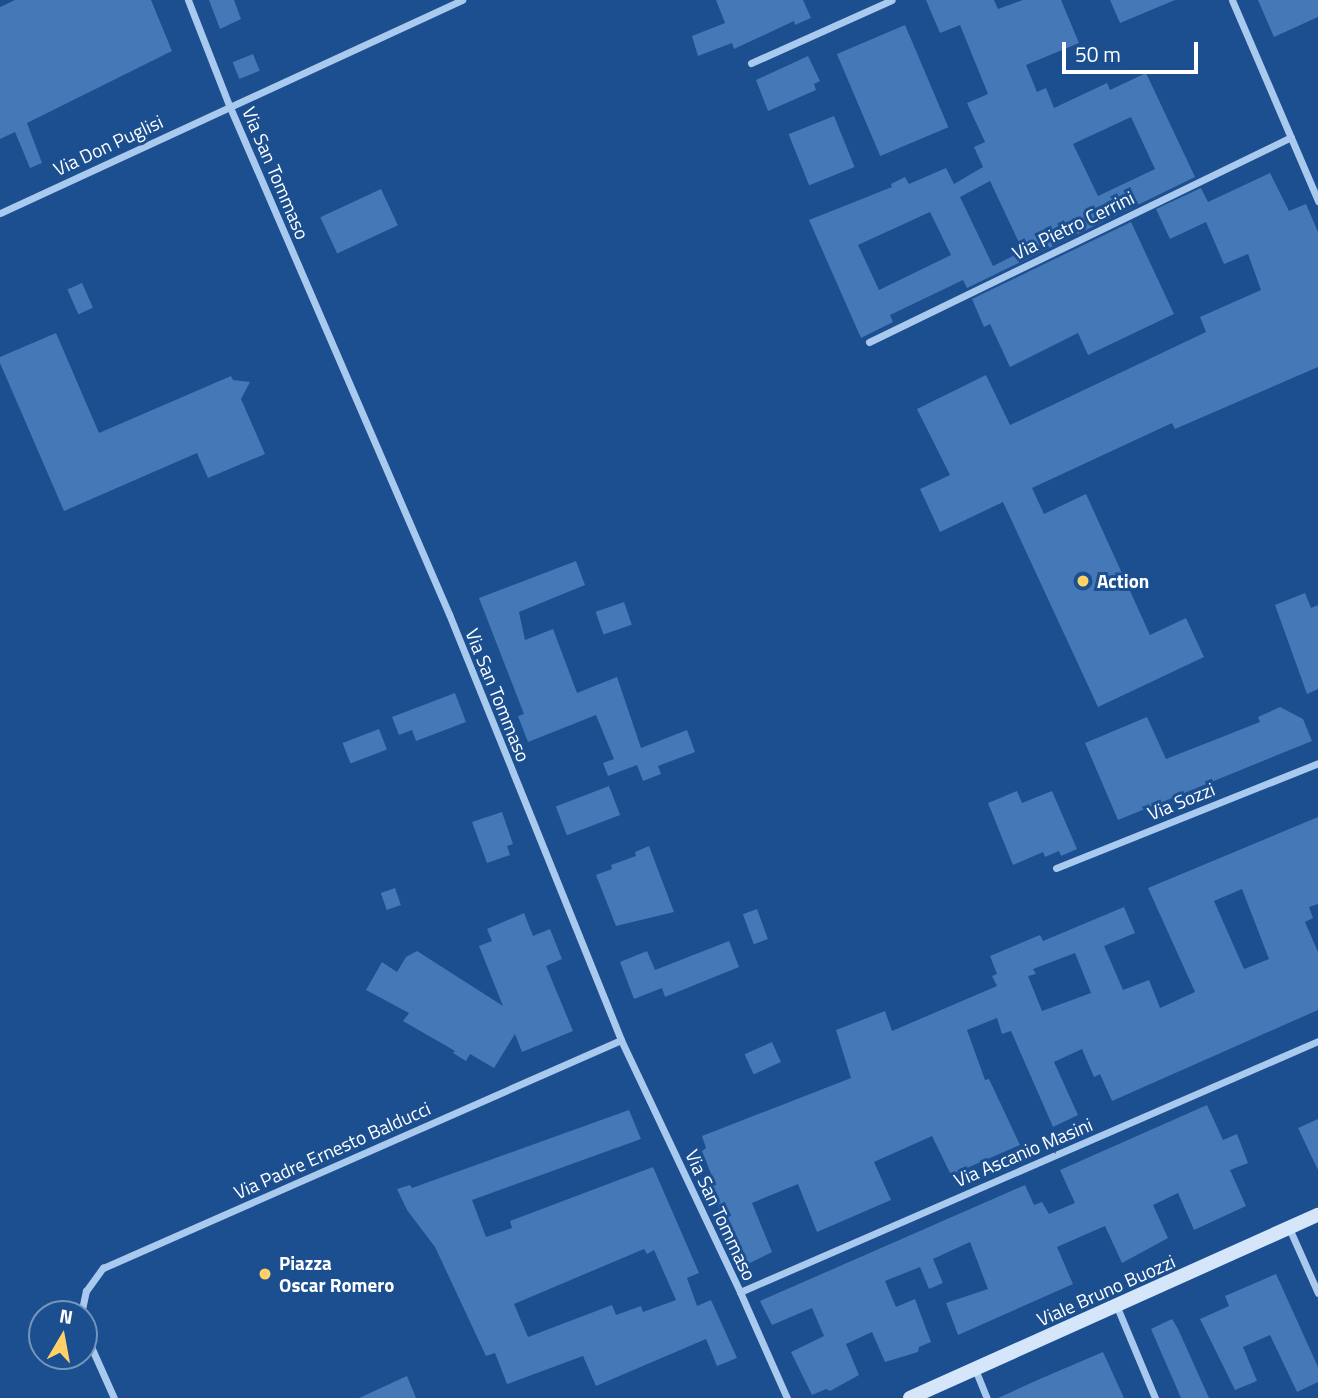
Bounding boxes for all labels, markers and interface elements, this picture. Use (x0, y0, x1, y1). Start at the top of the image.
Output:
scale bar (1066, 28, 1202, 72)
text: 50 m (1075, 38, 1121, 70)
street label: Via San Tommaso (238, 103, 314, 243)
street label: Via Don Puglisi (50, 110, 166, 180)
street label: Via Pietro Cerrini (1008, 186, 1138, 264)
place label: Action (1097, 570, 1149, 592)
marker: Action (1075, 573, 1091, 589)
street label: Via San Tommaso (461, 625, 535, 765)
street label: Via Sozzi (1144, 777, 1218, 825)
street label: Via Padre Ernesto Balducci (230, 1096, 434, 1204)
street label: Via Ascanio Masini (950, 1113, 1096, 1191)
street label: Via San Tommaso (681, 1146, 761, 1284)
street label: Viale Bruno Buozzi (1033, 1249, 1179, 1331)
place label: Piazza Oscar Romero (279, 1252, 394, 1296)
marker: Piazza Oscar Romero (257, 1266, 273, 1282)
north arrow (28, 1300, 98, 1370)
text: N (57, 1300, 75, 1331)

